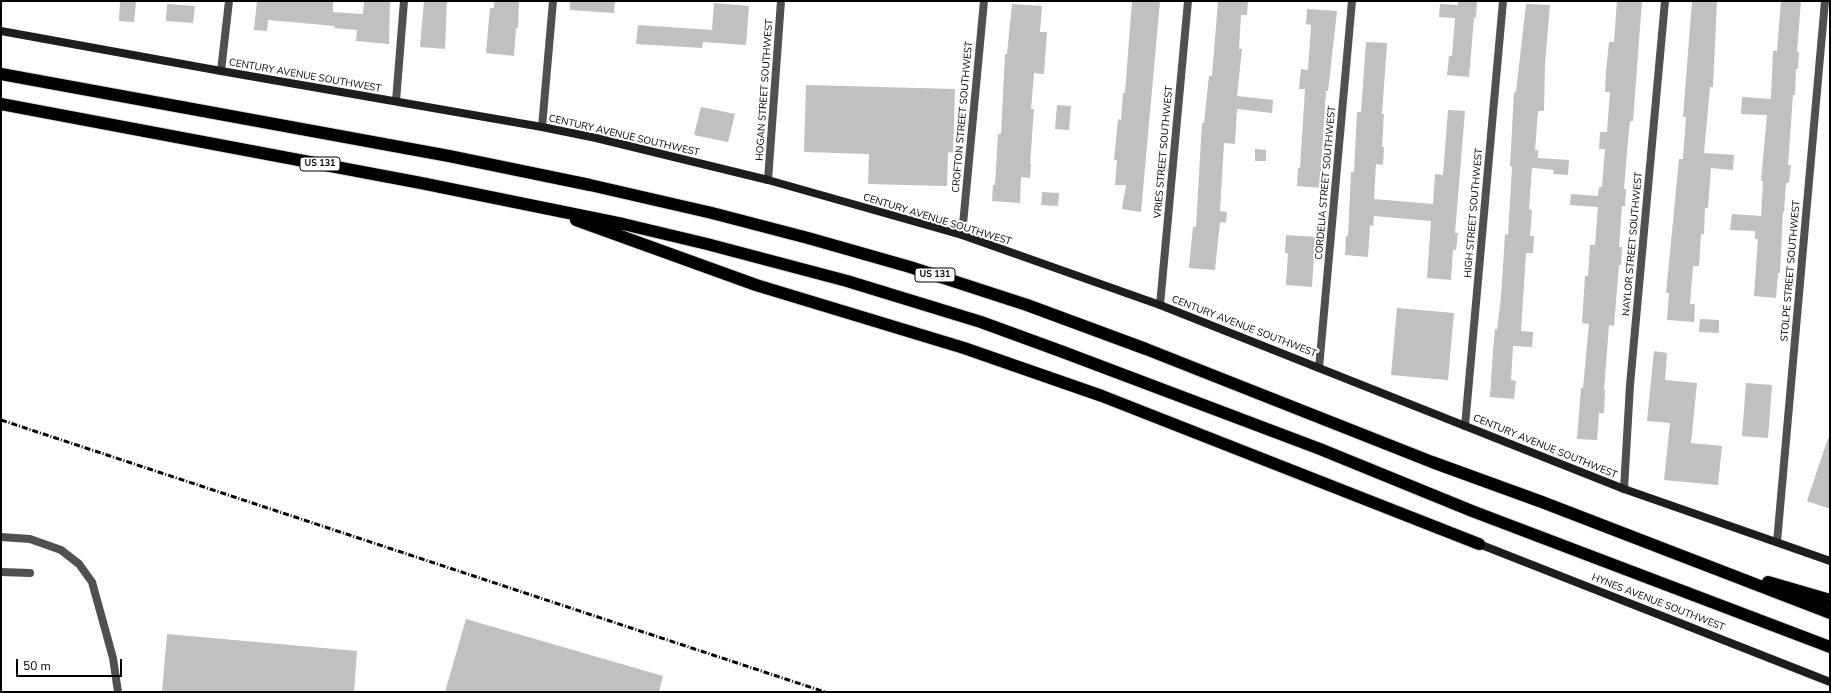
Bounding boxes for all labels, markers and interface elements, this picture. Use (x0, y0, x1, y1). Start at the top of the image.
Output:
street label: HOGAN STREET SOUTHWEST (754, 19, 776, 161)
street label: CROFTON STREET SOUTHWEST (950, 41, 976, 193)
street label: CENTURY AVENUE SOUTHWEST (228, 57, 382, 95)
street label: VRIES STREET SOUTHWEST (1152, 85, 1176, 219)
street label: CORDELIA STREET SOUTHWEST (1313, 106, 1339, 260)
street label: CENTURY AVENUE SOUTHWEST (547, 113, 701, 159)
street label: HIGH STREET SOUTHWEST (1462, 148, 1486, 278)
road number: US 131 (300, 157, 340, 171)
street label: NAYLOR STREET SOUTHWEST (1621, 172, 1645, 316)
street label: CENTURY AVENUE SOUTHWEST (861, 192, 1013, 248)
street label: STOLPE STREET SOUTHWEST (1779, 200, 1803, 342)
road number: US 131 (915, 268, 955, 282)
street label: CENTURY AVENUE SOUTHWEST (1170, 294, 1318, 360)
street label: CENTURY AVENUE SOUTHWEST (1471, 413, 1619, 481)
street label: HYNES AVENUE SOUTHWEST (1590, 572, 1726, 634)
scale bar (18, 651, 124, 677)
text: 50 m (23, 658, 51, 674)

